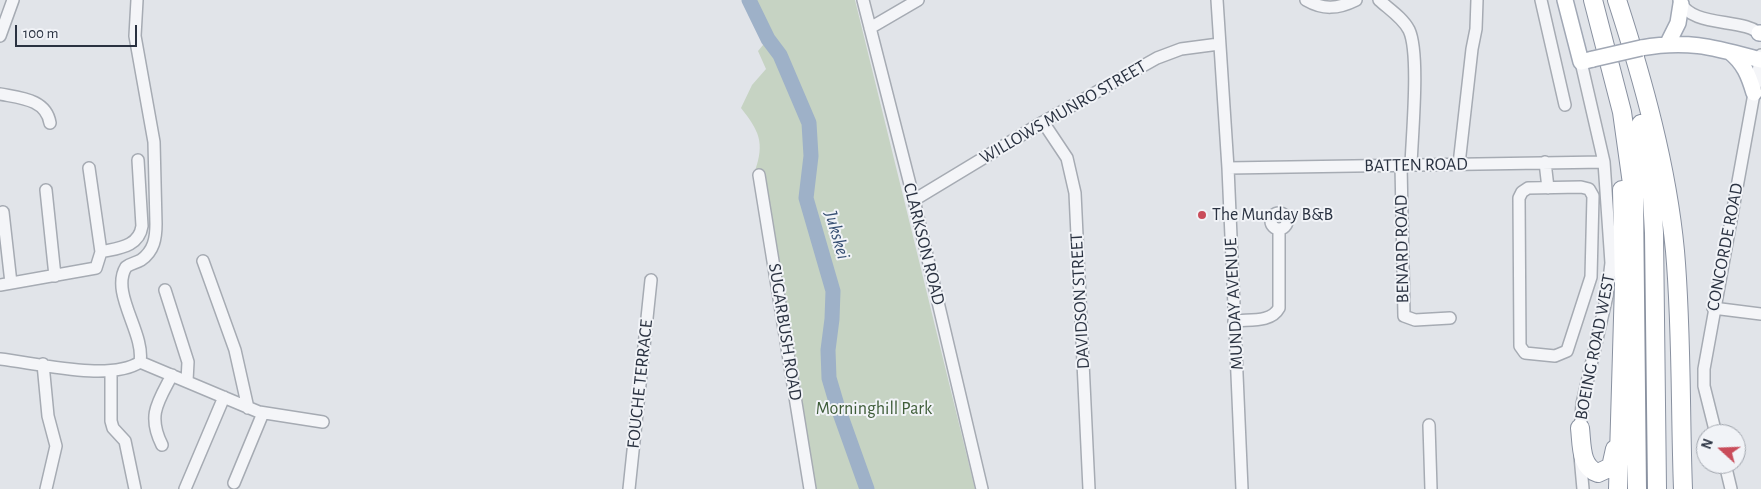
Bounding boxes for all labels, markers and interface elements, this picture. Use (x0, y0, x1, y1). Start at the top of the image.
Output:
scale bar (18, 15, 140, 47)
text: 100 m (23, 26, 58, 41)
street label: WILLOWS MUNRO STREET (976, 55, 1150, 169)
street label: BATTEN ROAD (1364, 153, 1468, 177)
street label: CLARKSON ROAD (898, 181, 950, 307)
street label: CONCORDE ROAD (1702, 181, 1748, 313)
street label: BENARD ROAD (1390, 194, 1414, 304)
place label: The Munday B&B (1212, 204, 1333, 226)
water label: Jukskei (819, 208, 855, 262)
marker: The Munday B&B (1196, 209, 1208, 221)
street label: DAVIDSON STREET (1066, 232, 1094, 370)
street label: MUNDAY AVENUE (1220, 237, 1248, 371)
street label: SUGARBUSH ROAD (763, 262, 807, 402)
street label: BOEING ROAD WEST (1570, 272, 1620, 422)
street label: FOUCHE TERRACE (622, 318, 658, 450)
park label: Morninghill Park (816, 398, 932, 420)
north arrow (1696, 424, 1746, 474)
text: N (1700, 437, 1716, 451)

